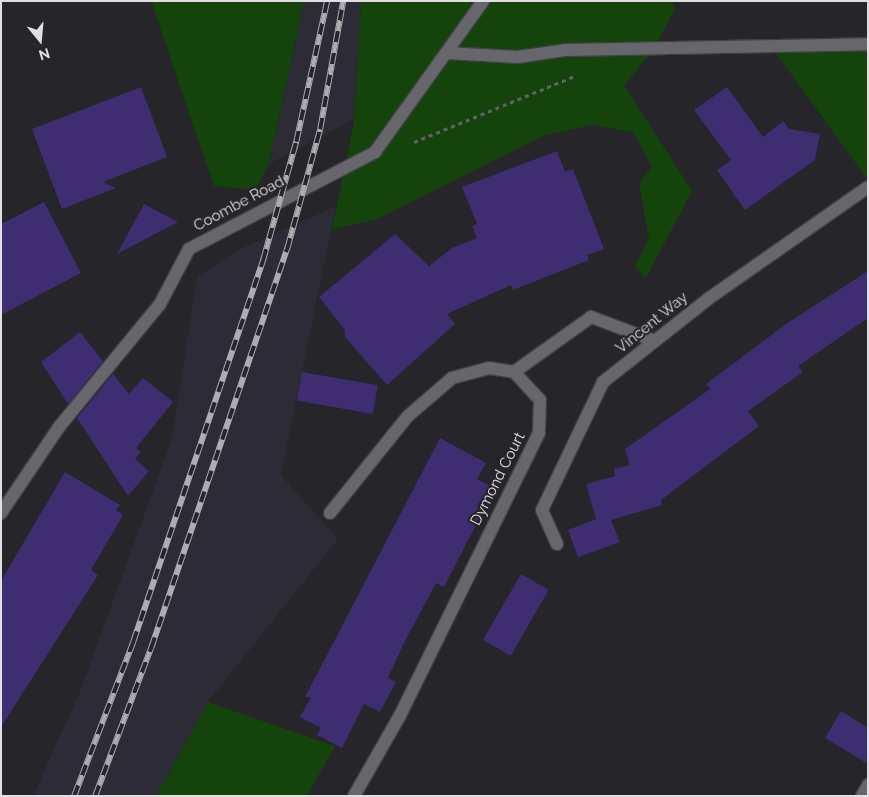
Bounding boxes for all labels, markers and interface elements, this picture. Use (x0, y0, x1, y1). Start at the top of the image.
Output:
north arrow (15, 15, 65, 65)
text: N (37, 45, 52, 64)
street label: Coombe Road (191, 173, 287, 235)
street label: Vincent Way (612, 288, 692, 358)
street label: Dymond Court (467, 430, 529, 528)

